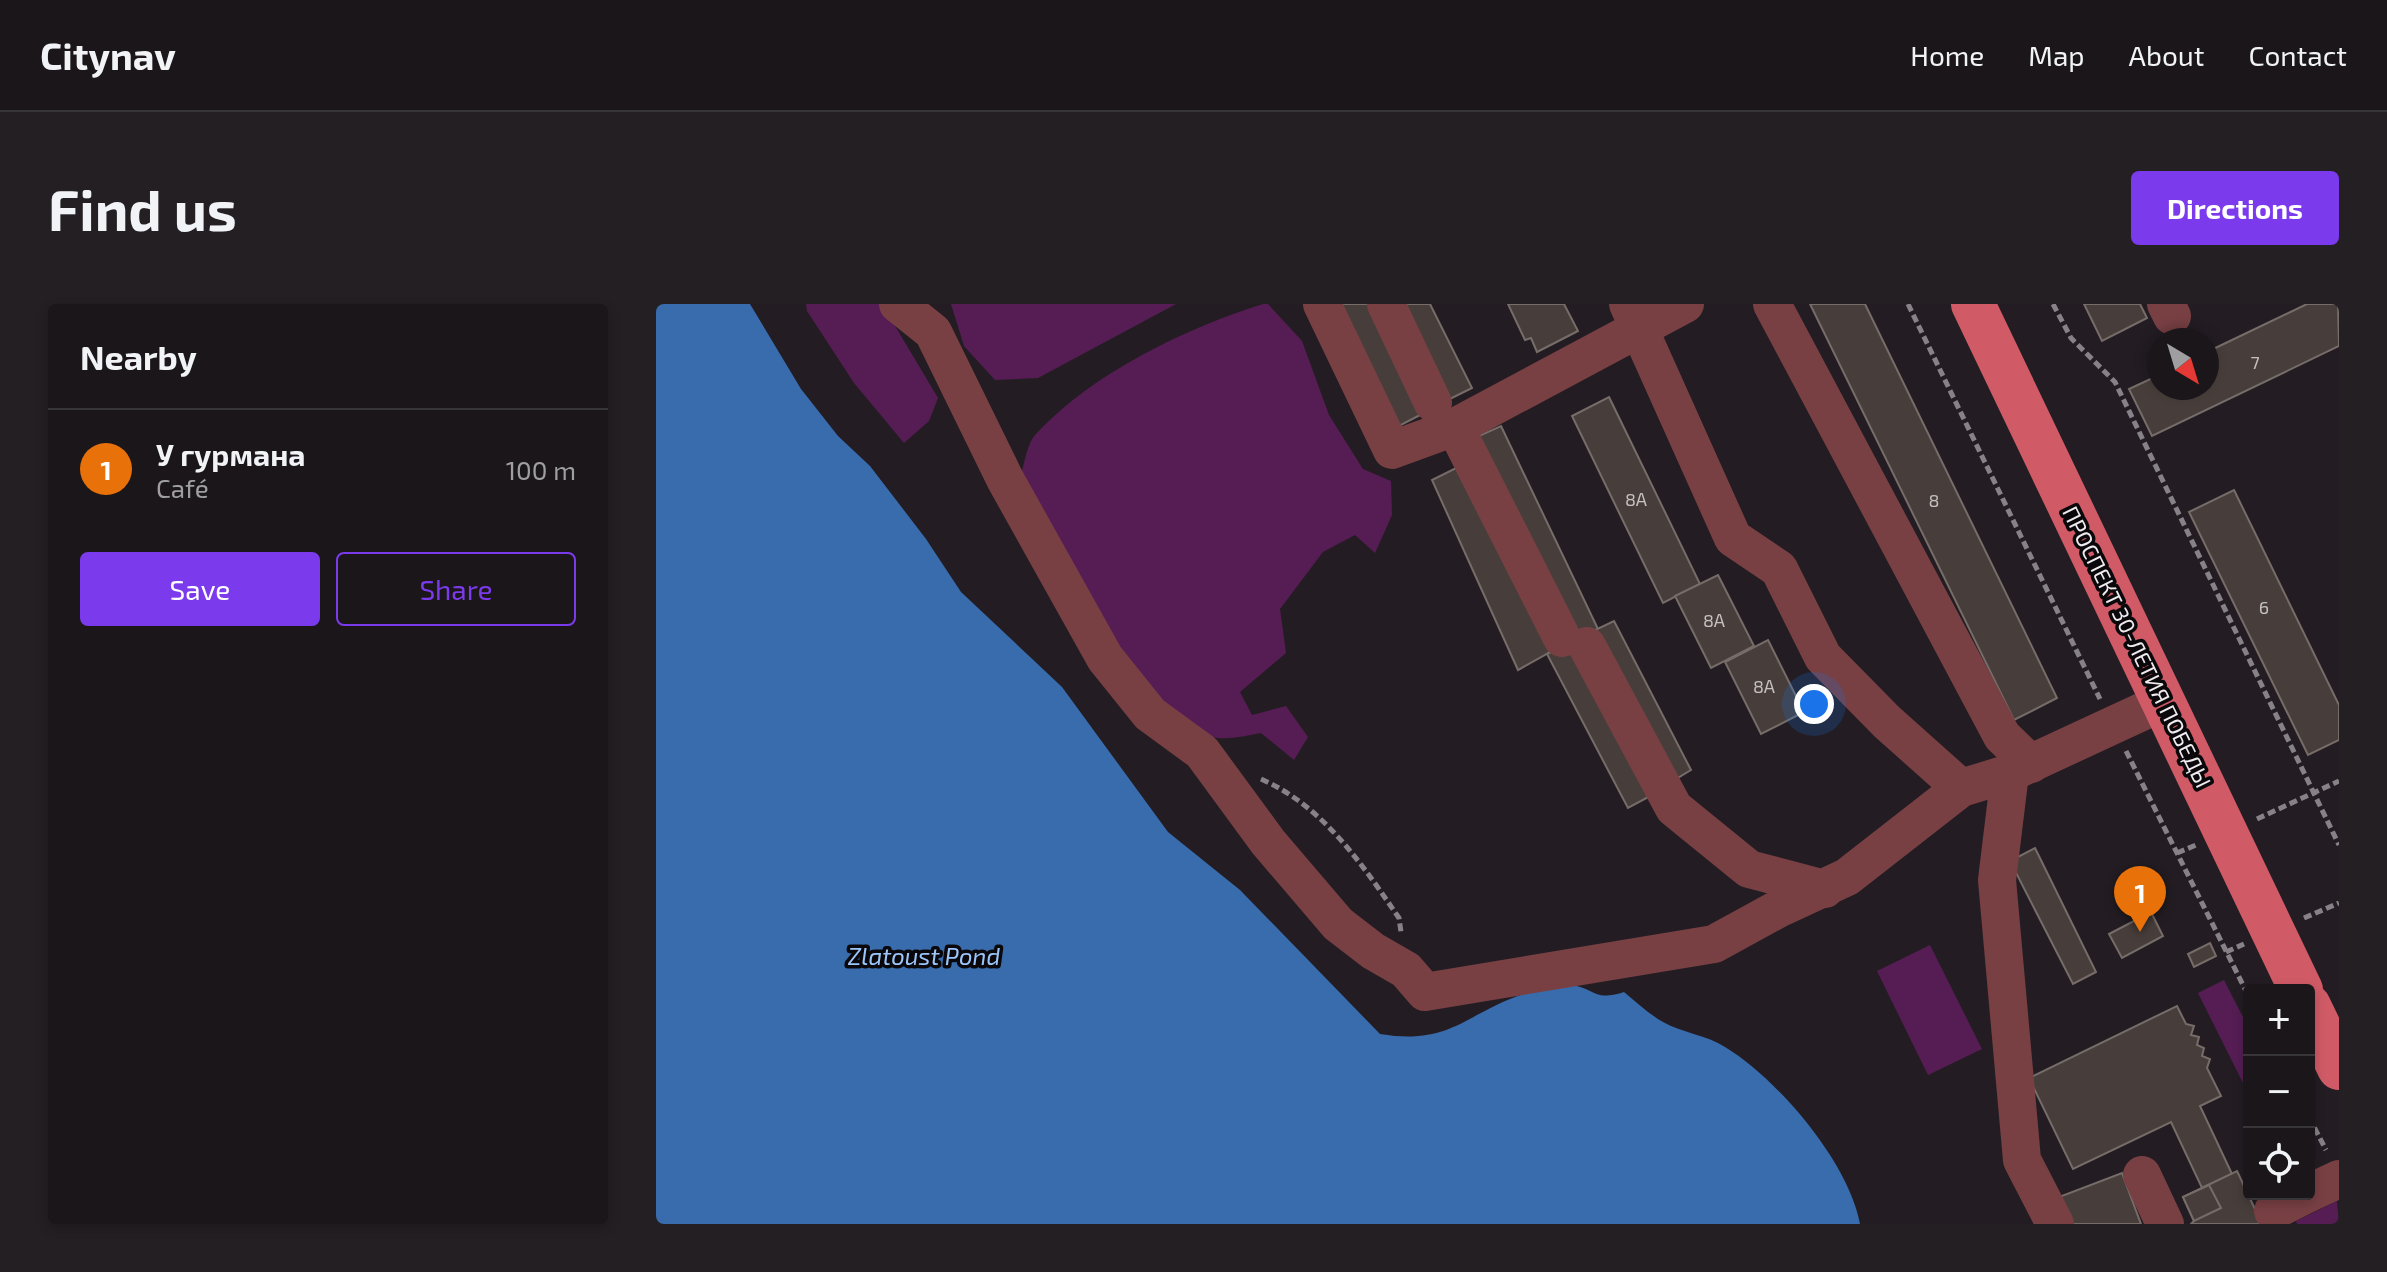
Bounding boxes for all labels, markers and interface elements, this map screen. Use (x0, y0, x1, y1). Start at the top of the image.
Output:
text: Citynav (40, 32, 176, 78)
text: Home (1910, 38, 1984, 72)
text: Map (2028, 38, 2085, 72)
text: About (2129, 38, 2204, 72)
text: Contact (2248, 38, 2347, 72)
button: Directions (2131, 171, 2339, 245)
text: Find us (48, 175, 237, 242)
north arrow (2147, 328, 2219, 400)
text: Nearby (80, 336, 197, 377)
house number: 7 (2250, 351, 2260, 373)
text: У гурмана (156, 436, 306, 472)
text: 1 (100, 454, 112, 485)
text: 100 m (506, 454, 576, 485)
text: Café (156, 472, 209, 503)
house number: 8А (1625, 488, 1648, 510)
house number: 8 (1929, 489, 1939, 511)
street label: ПРОСПЕКТ 30-ЛЕТИЯ ПОБЕДЫ (2058, 502, 2218, 792)
button: Save (80, 552, 320, 626)
button: Share (336, 552, 576, 626)
house number: 6 (2259, 596, 2269, 618)
house number: 8А (1703, 609, 1726, 631)
house number: 8А (1753, 675, 1776, 697)
your location (1794, 684, 1834, 724)
pin: 1 (2114, 866, 2166, 932)
water label: Zlatoust Pond (848, 941, 1000, 970)
map controls (2243, 984, 2315, 1200)
button: + (2243, 984, 2315, 1056)
button: − (2243, 1056, 2315, 1128)
button: locate (2243, 1128, 2315, 1200)

